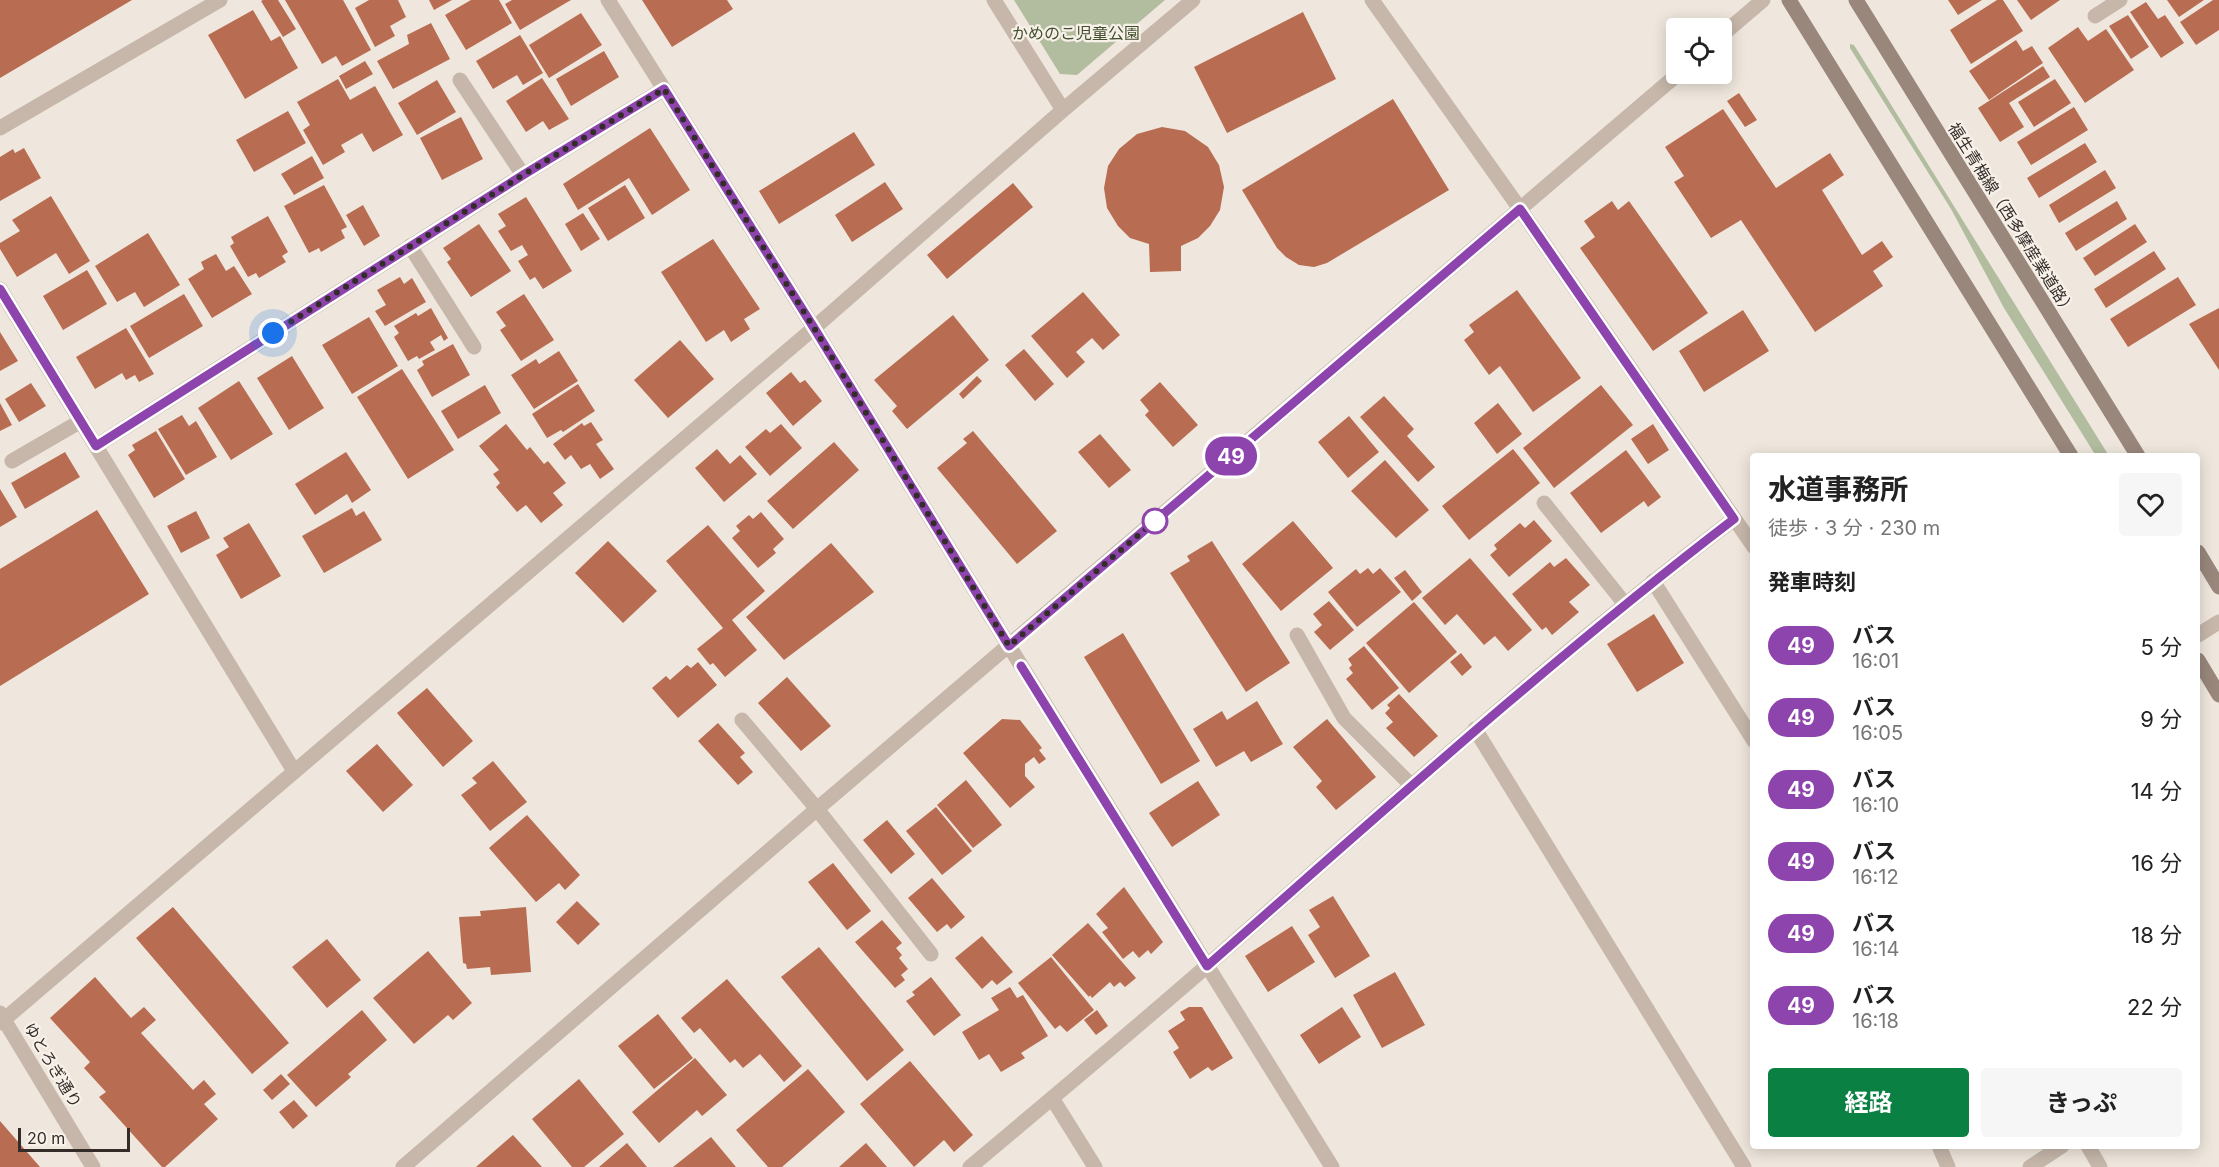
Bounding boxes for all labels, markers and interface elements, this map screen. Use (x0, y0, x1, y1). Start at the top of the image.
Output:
map controls (1666, 18, 1732, 84)
button: locate (1666, 18, 1732, 84)
park label: かめのこ児童公園 (1012, 23, 1140, 43)
street label: 福生青梅線（西多摩産業道路） (1944, 119, 2080, 319)
your location (258, 318, 288, 348)
line badge: 49 (1204, 436, 1258, 476)
text: 49 (1217, 444, 1245, 469)
text: 水道事務所 (1768, 472, 1908, 506)
button: heart (2119, 473, 2182, 536)
unlabelled marker (1142, 508, 1168, 534)
text: 徒歩 · 3 分 · 230 m (1768, 516, 1940, 540)
text: 発車時刻 (1768, 569, 1856, 595)
text: バス (1852, 622, 1896, 648)
text: 49 (1787, 633, 1815, 658)
text: 5 分 (2140, 634, 2182, 660)
text: 16:01 (1852, 649, 1899, 673)
text: バス (1852, 694, 1896, 720)
text: 49 (1787, 705, 1815, 730)
text: 9 分 (2140, 706, 2182, 732)
text: 16:05 (1852, 721, 1903, 745)
text: バス (1852, 766, 1896, 792)
text: 49 (1787, 777, 1815, 802)
text: 14 分 (2131, 778, 2182, 804)
text: 16:10 (1852, 793, 1899, 817)
text: バス (1852, 838, 1896, 864)
text: 49 (1787, 849, 1815, 874)
text: 16 分 (2131, 850, 2182, 876)
text: 16:12 (1852, 865, 1899, 889)
text: バス (1852, 910, 1896, 936)
text: 49 (1787, 921, 1815, 946)
text: 18 分 (2131, 922, 2182, 948)
text: 16:14 (1852, 937, 1899, 961)
text: バス (1852, 982, 1896, 1008)
text: 49 (1787, 993, 1815, 1018)
text: 22 分 (2127, 994, 2182, 1020)
text: 16:18 (1852, 1009, 1899, 1033)
street label: ゆとろぎ通り (20, 1019, 86, 1111)
button: 経路 (1768, 1068, 1969, 1137)
button: きっぷ (1981, 1068, 2182, 1137)
scale bar (18, 1125, 130, 1152)
text: 20 m (27, 1128, 65, 1148)

